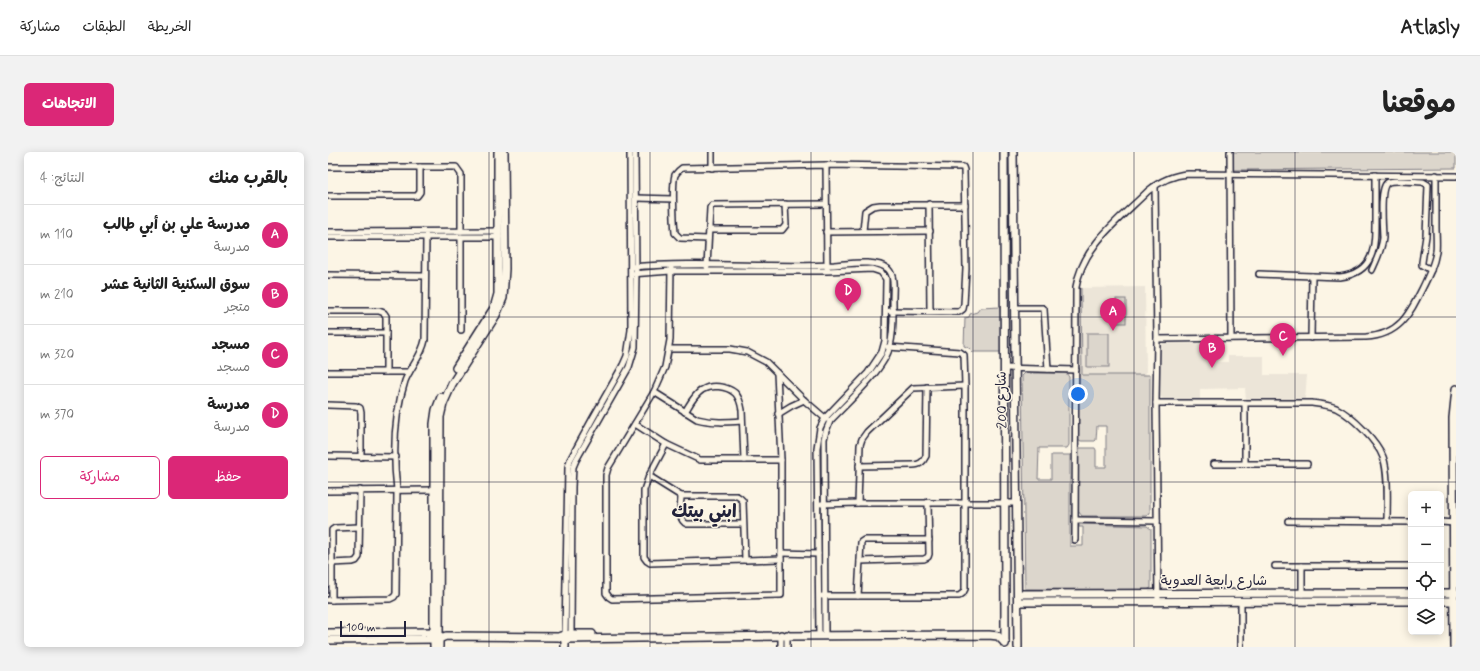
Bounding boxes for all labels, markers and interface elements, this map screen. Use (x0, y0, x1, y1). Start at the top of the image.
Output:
text: Atlasly (1401, 15, 1460, 40)
text: مشاركة (20, 18, 60, 36)
text: الطبقات (82, 18, 126, 36)
text: الخريطة (148, 18, 191, 36)
button: الاتجاهات (24, 83, 114, 126)
text: موقعنا (1382, 86, 1456, 123)
text: بالقرب منك (209, 167, 288, 189)
text: النتائج: 4 (40, 170, 85, 187)
text: مدرسة علي بن أبي طالب (103, 215, 250, 235)
text: 110 m (40, 226, 73, 243)
text: A (271, 226, 279, 243)
text: مدرسة (214, 239, 250, 256)
text: سوق السكنية الثانية عشر (102, 275, 250, 295)
pin: D (835, 278, 861, 311)
text: 210 m (40, 286, 74, 303)
text: B (271, 286, 279, 303)
pin: A (1100, 298, 1126, 331)
text: متجر (225, 299, 250, 316)
pin: C (1270, 323, 1296, 356)
text: مسجد (212, 335, 250, 355)
pin: B (1199, 335, 1225, 368)
text: 320 m (40, 346, 74, 363)
text: C (270, 346, 280, 363)
text: مسجد (217, 359, 250, 376)
street label: شارع 200 (993, 371, 1011, 429)
your location (1068, 384, 1088, 404)
text: مدرسة (207, 395, 250, 415)
text: 370 m (40, 406, 74, 423)
text: D (271, 406, 279, 423)
text: مدرسة (214, 419, 250, 436)
button: مشاركة (40, 456, 160, 499)
button: حفظ (168, 456, 288, 499)
map controls (1408, 491, 1444, 635)
button: + (1408, 491, 1444, 527)
district label: ابني بيتك (671, 500, 737, 527)
button: − (1408, 527, 1444, 563)
button: locate (1408, 563, 1444, 599)
street label: شارع رابعة العدوية (1161, 572, 1267, 590)
button: layers (1408, 599, 1444, 635)
scale bar (340, 619, 406, 638)
text: 100 m (346, 621, 376, 635)

